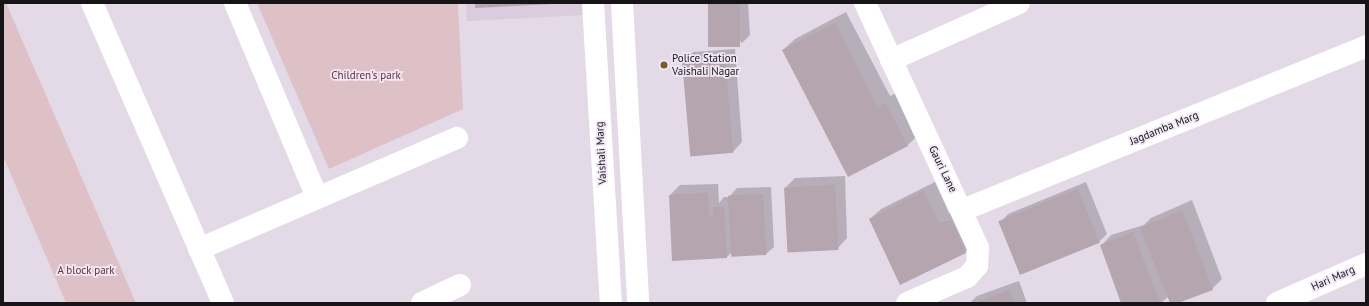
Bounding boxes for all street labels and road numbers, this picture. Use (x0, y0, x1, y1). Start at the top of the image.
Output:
street label: Jagdamba Marg (1128, 108, 1200, 148)
street label: Vaishali Marg (593, 121, 609, 185)
street label: Gauri Lane (926, 144, 960, 194)
street label: Hari Marg (1309, 263, 1357, 293)

